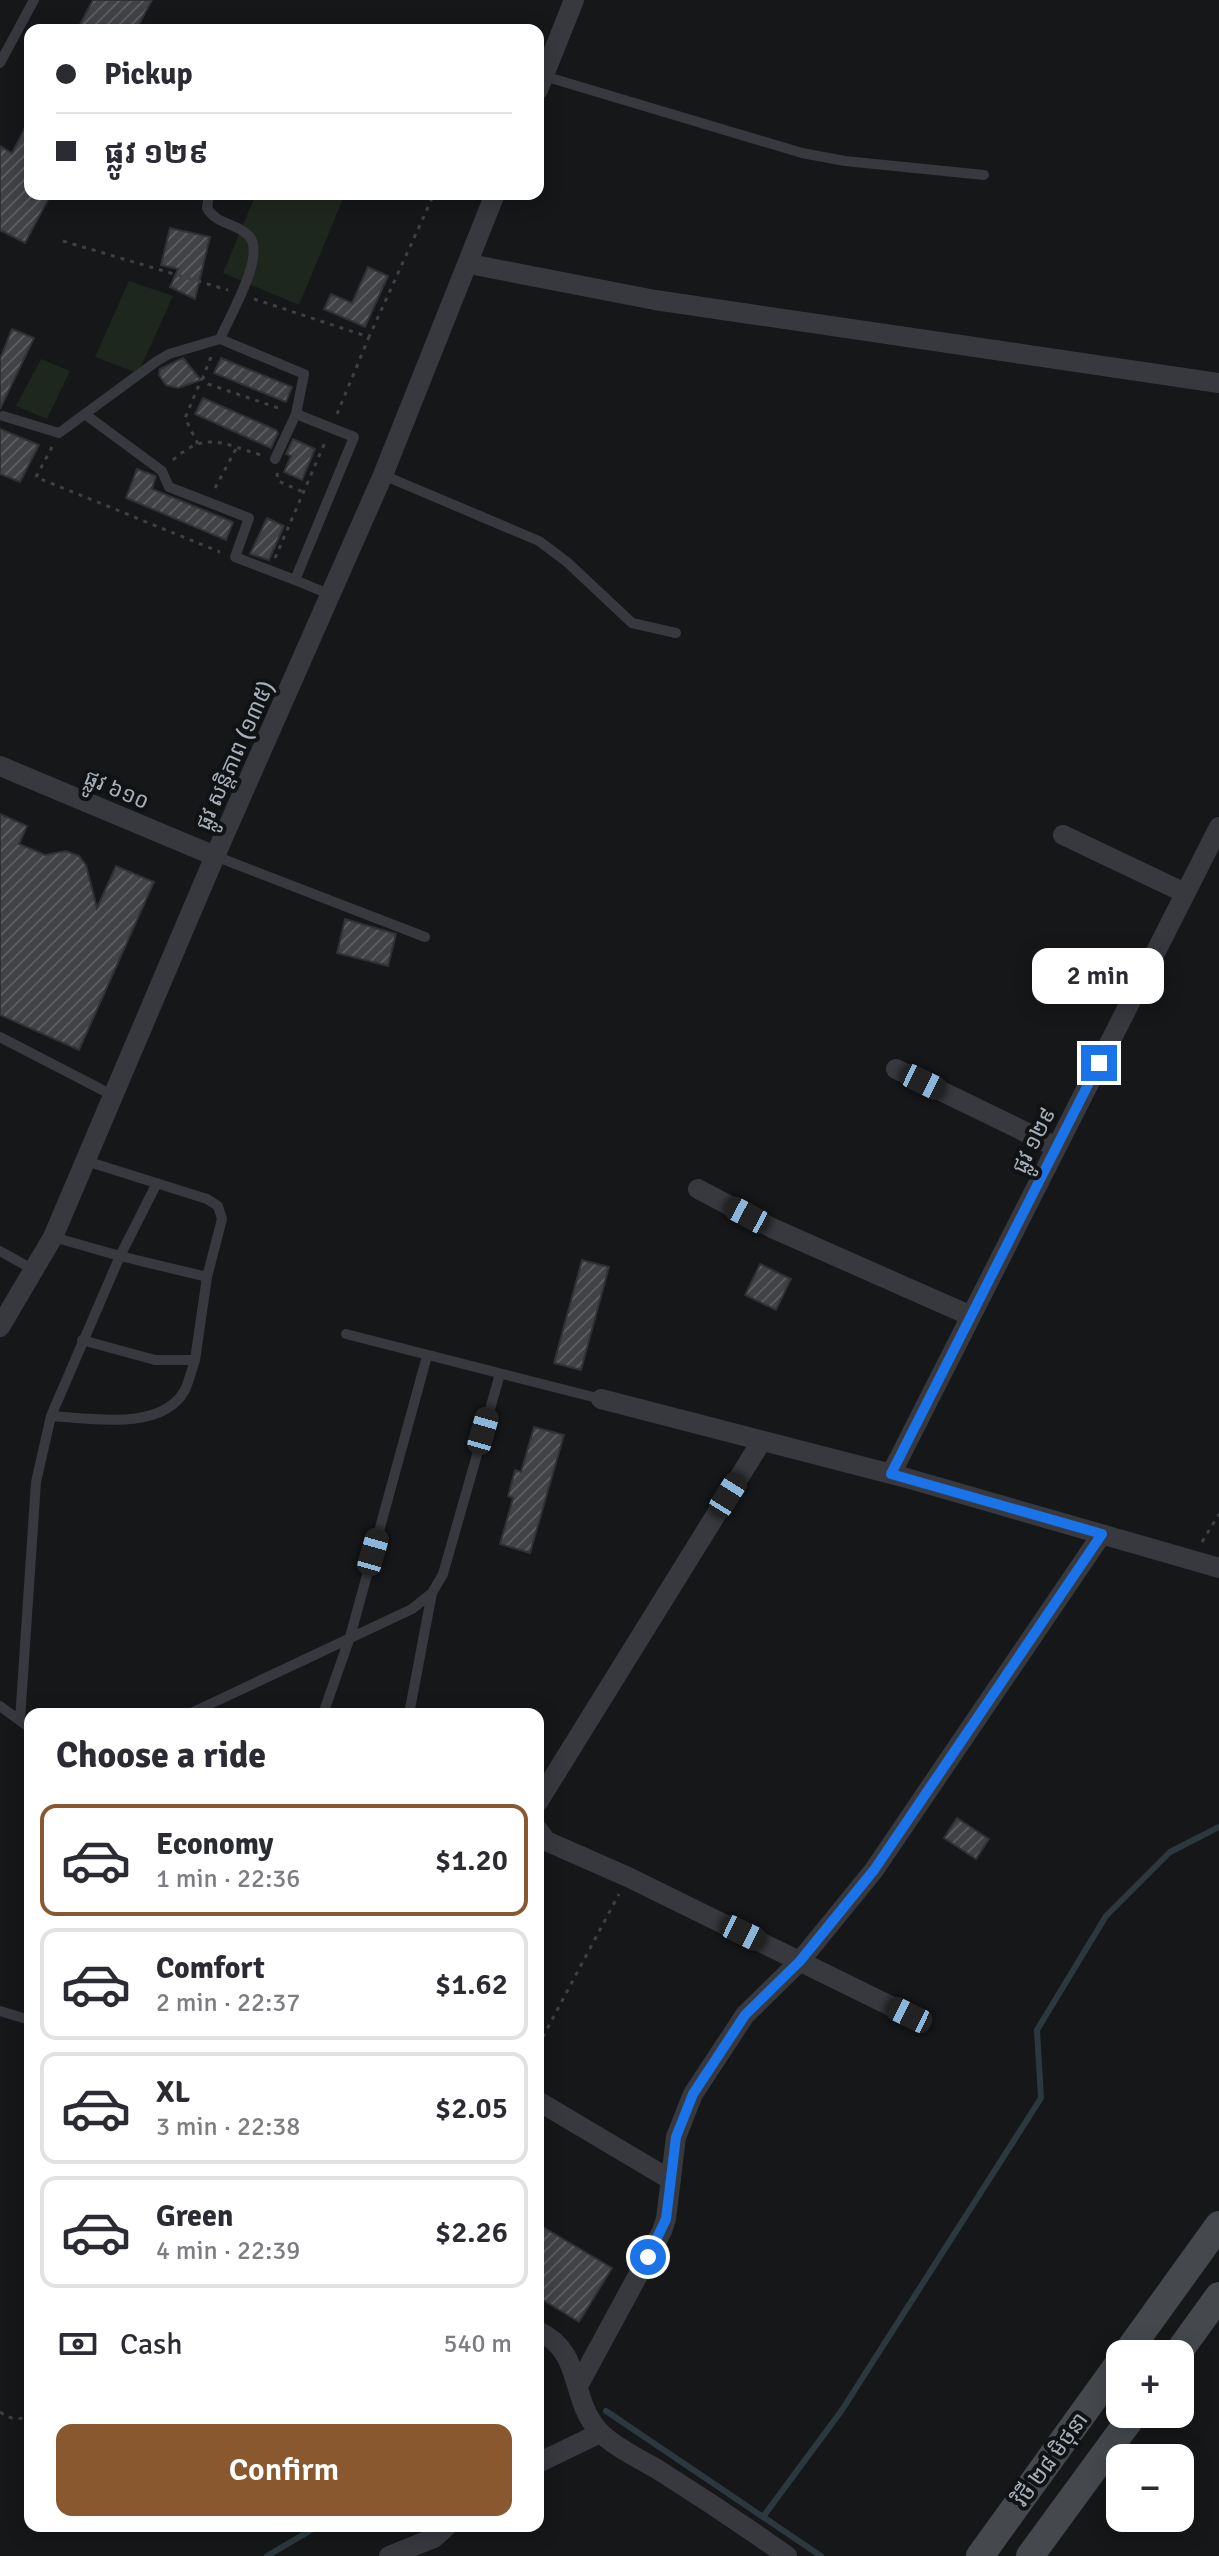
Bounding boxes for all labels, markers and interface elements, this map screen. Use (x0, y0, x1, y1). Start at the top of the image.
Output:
text: Pickup (104, 56, 193, 93)
text: ផ្លូវ ១២៩ (104, 135, 209, 172)
street label: ផ្លូវ សន្តិភាព (១៣៥) (189, 676, 285, 837)
street label: ផ្លូវ ៦១០ (78, 764, 153, 821)
callout: 2 min (1033, 947, 1165, 1003)
text: 2 min (1067, 960, 1129, 992)
route end (1081, 1045, 1117, 1081)
car (896, 1061, 950, 1103)
street label: ផ្លូវ ១២៩ (1005, 1103, 1067, 1181)
car (720, 1193, 774, 1237)
car (465, 1405, 501, 1457)
car (705, 1468, 751, 1522)
car (355, 1526, 391, 1578)
text: Choose a ride (56, 1733, 266, 1778)
icon: car (60, 1824, 132, 1896)
text: Economy (156, 1826, 273, 1863)
text: $1.20 (435, 1842, 508, 1879)
text: 1 min · 22:36 (156, 1863, 300, 1895)
car (716, 1912, 770, 1954)
icon: car (60, 1948, 132, 2020)
text: Comfort (156, 1950, 265, 1987)
text: $1.62 (435, 1966, 508, 2003)
text: 2 min · 22:37 (156, 1987, 300, 2019)
car (882, 1994, 936, 2036)
icon: car (60, 2072, 132, 2144)
text: XL (156, 2074, 190, 2111)
text: $2.05 (435, 2090, 508, 2127)
text: 3 min · 22:38 (156, 2111, 300, 2143)
icon: car (60, 2196, 132, 2268)
text: Green (156, 2198, 233, 2235)
text: $2.26 (435, 2214, 508, 2251)
text: 4 min · 22:39 (156, 2235, 300, 2267)
route start (630, 2239, 666, 2275)
icon: cash (56, 2322, 100, 2366)
text: Cash (120, 2326, 183, 2363)
text: 540 m (443, 2328, 512, 2360)
map controls (1106, 2340, 1194, 2532)
button: + (1106, 2340, 1194, 2428)
street label: វិថី ២៨ មិថុនា (1007, 2407, 1094, 2512)
button: Confirm (56, 2424, 512, 2516)
button: − (1106, 2444, 1194, 2532)

